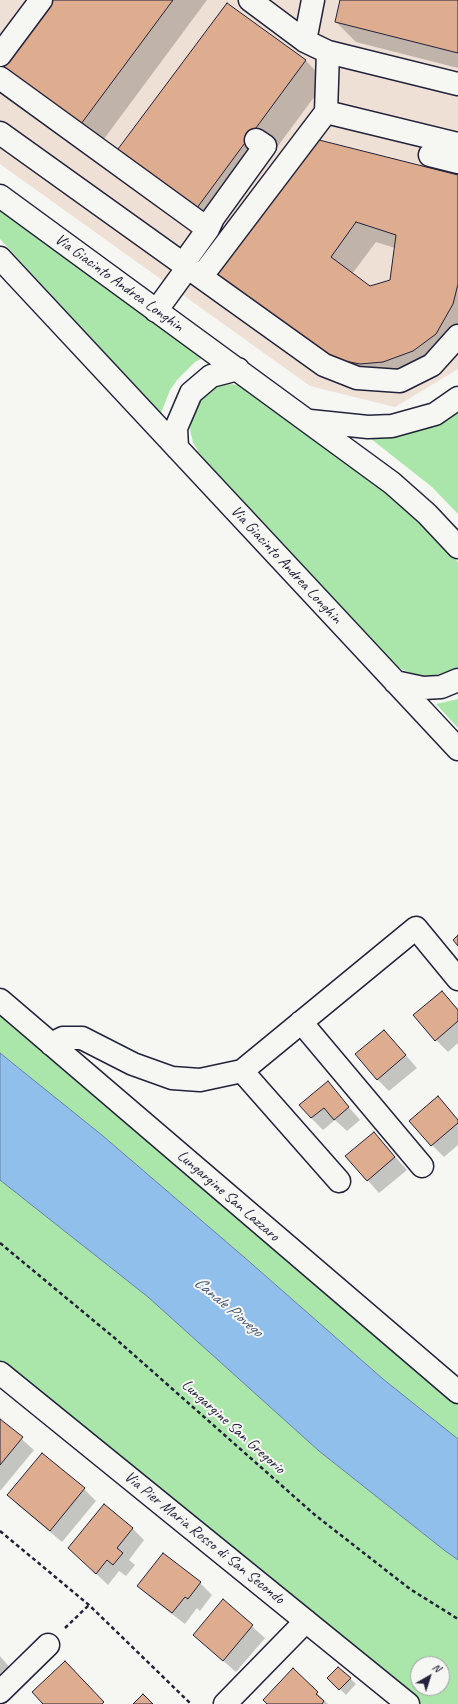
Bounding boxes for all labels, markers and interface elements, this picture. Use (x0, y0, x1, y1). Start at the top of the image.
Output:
street label: Via Giacinto Andrea Longhin (51, 230, 187, 336)
street label: Via Giacinto Andrea Longhin (226, 502, 346, 628)
street label: Lungargine San Lazzaro (173, 1146, 283, 1246)
water label: Canale Piovego (190, 1273, 266, 1341)
street label: Lungargine San Gregorio (177, 1376, 289, 1478)
street label: Via Pier Maria Rosso di San Secondo (120, 1467, 288, 1609)
north arrow (410, 1656, 450, 1696)
text: N (430, 1660, 444, 1675)

